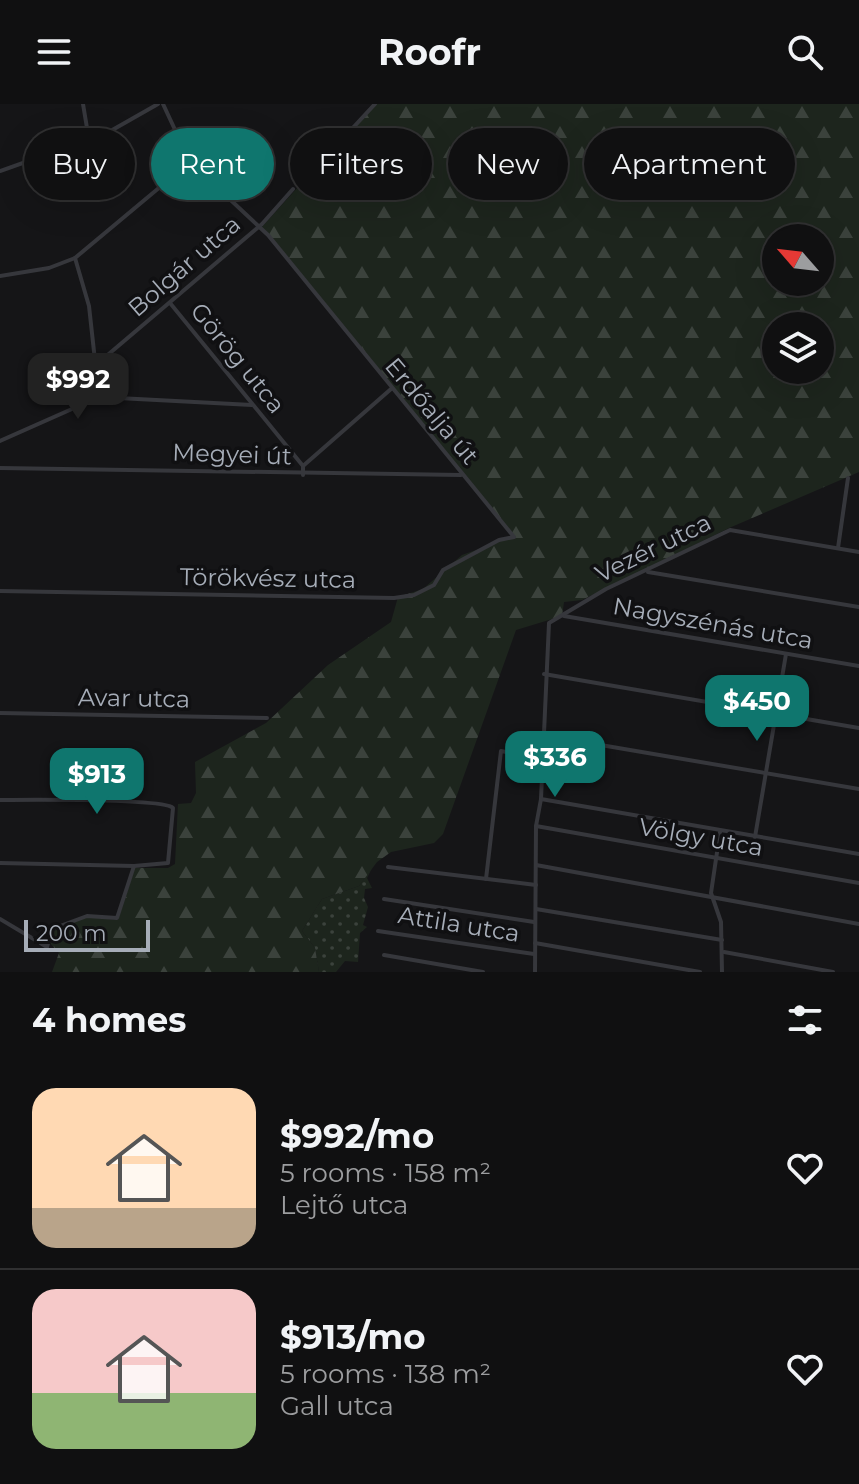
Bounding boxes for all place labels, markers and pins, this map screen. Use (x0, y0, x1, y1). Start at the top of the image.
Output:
pin: $992 (31, 353, 125, 421)
pin: $450 (710, 675, 804, 743)
pin: $336 (508, 731, 602, 799)
pin: $913 (50, 748, 144, 816)

